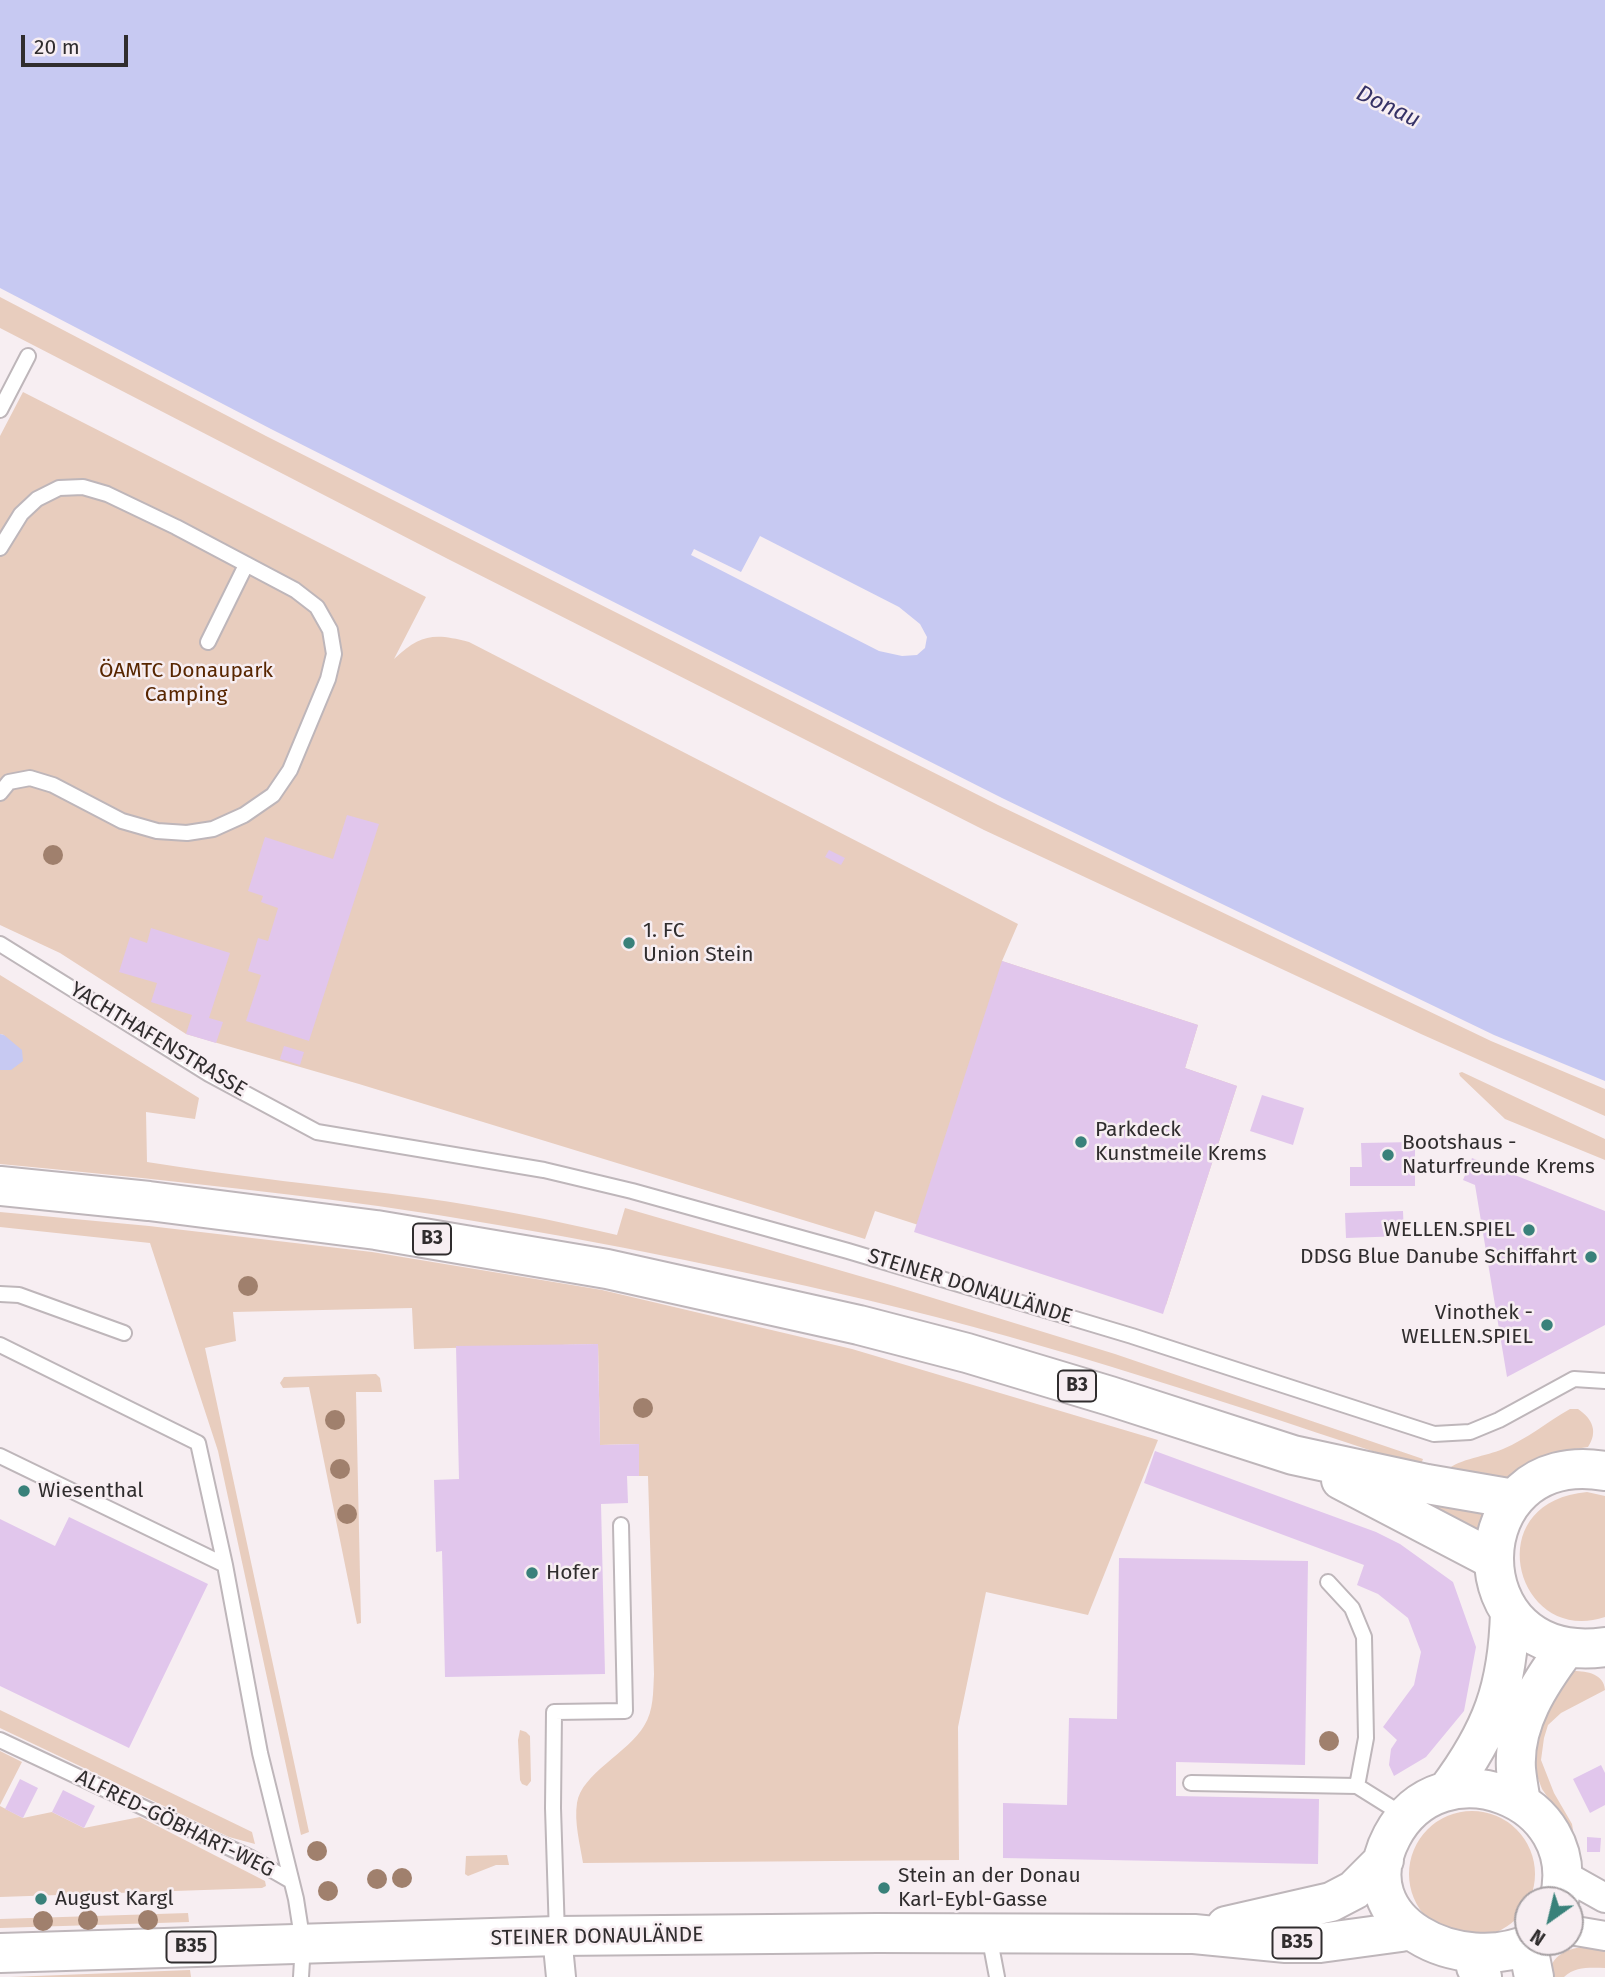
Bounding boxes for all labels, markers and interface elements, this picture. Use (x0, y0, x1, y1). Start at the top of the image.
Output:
scale bar (24, 21, 131, 65)
text: 20 m (34, 34, 80, 60)
water label: Donau (1352, 80, 1424, 134)
park label: ÖAMTC Donaupark Camping (99, 658, 273, 708)
place label: 1. FC Union Stein (643, 918, 754, 968)
marker: 1. FC Union Stein (621, 935, 637, 951)
street label: YACHTHAFENSTRASSE (65, 977, 251, 1103)
place label: Parkdeck Kunstmeile Krems (1095, 1117, 1267, 1167)
place label: Bootshaus - Naturfreunde Krems (1402, 1130, 1595, 1180)
marker: Parkdeck Kunstmeile Krems (1073, 1134, 1089, 1150)
marker: Bootshaus - Naturfreunde Krems (1380, 1147, 1396, 1163)
place label: WELLEN.SPIEL (1383, 1217, 1515, 1243)
marker: WELLEN.SPIEL (1521, 1222, 1537, 1238)
road number: B3 (413, 1224, 451, 1254)
street label: STEINER DONAULÄNDE (865, 1244, 1075, 1330)
place label: DDSG Blue Danube Schiffahrt (1300, 1244, 1577, 1270)
marker: DDSG Blue Danube Schiffahrt (1583, 1249, 1599, 1265)
place label: Vinothek - WELLEN.SPIEL (1401, 1300, 1533, 1350)
marker: Vinothek - WELLEN.SPIEL (1539, 1317, 1555, 1333)
road number: B3 (1058, 1370, 1096, 1402)
place label: Wiesenthal (38, 1478, 144, 1504)
marker: Wiesenthal (16, 1483, 32, 1499)
place label: Hofer (546, 1560, 599, 1586)
marker: Hofer (524, 1565, 540, 1581)
street label: ALFRED-GÖBHART-WEG (72, 1765, 278, 1883)
place label: Stein an der Donau Karl-Eybl-Gasse (898, 1863, 1081, 1913)
marker: Stein an der Donau Karl-Eybl-Gasse (876, 1880, 892, 1896)
place label: August Kargl (55, 1886, 174, 1912)
north arrow (1514, 1886, 1584, 1956)
marker: August Kargl (33, 1891, 49, 1907)
street label: STEINER DONAULÄNDE (490, 1923, 704, 1951)
text: N (1526, 1924, 1550, 1950)
road number: B35 (1272, 1927, 1322, 1958)
road number: B35 (166, 1932, 216, 1963)

